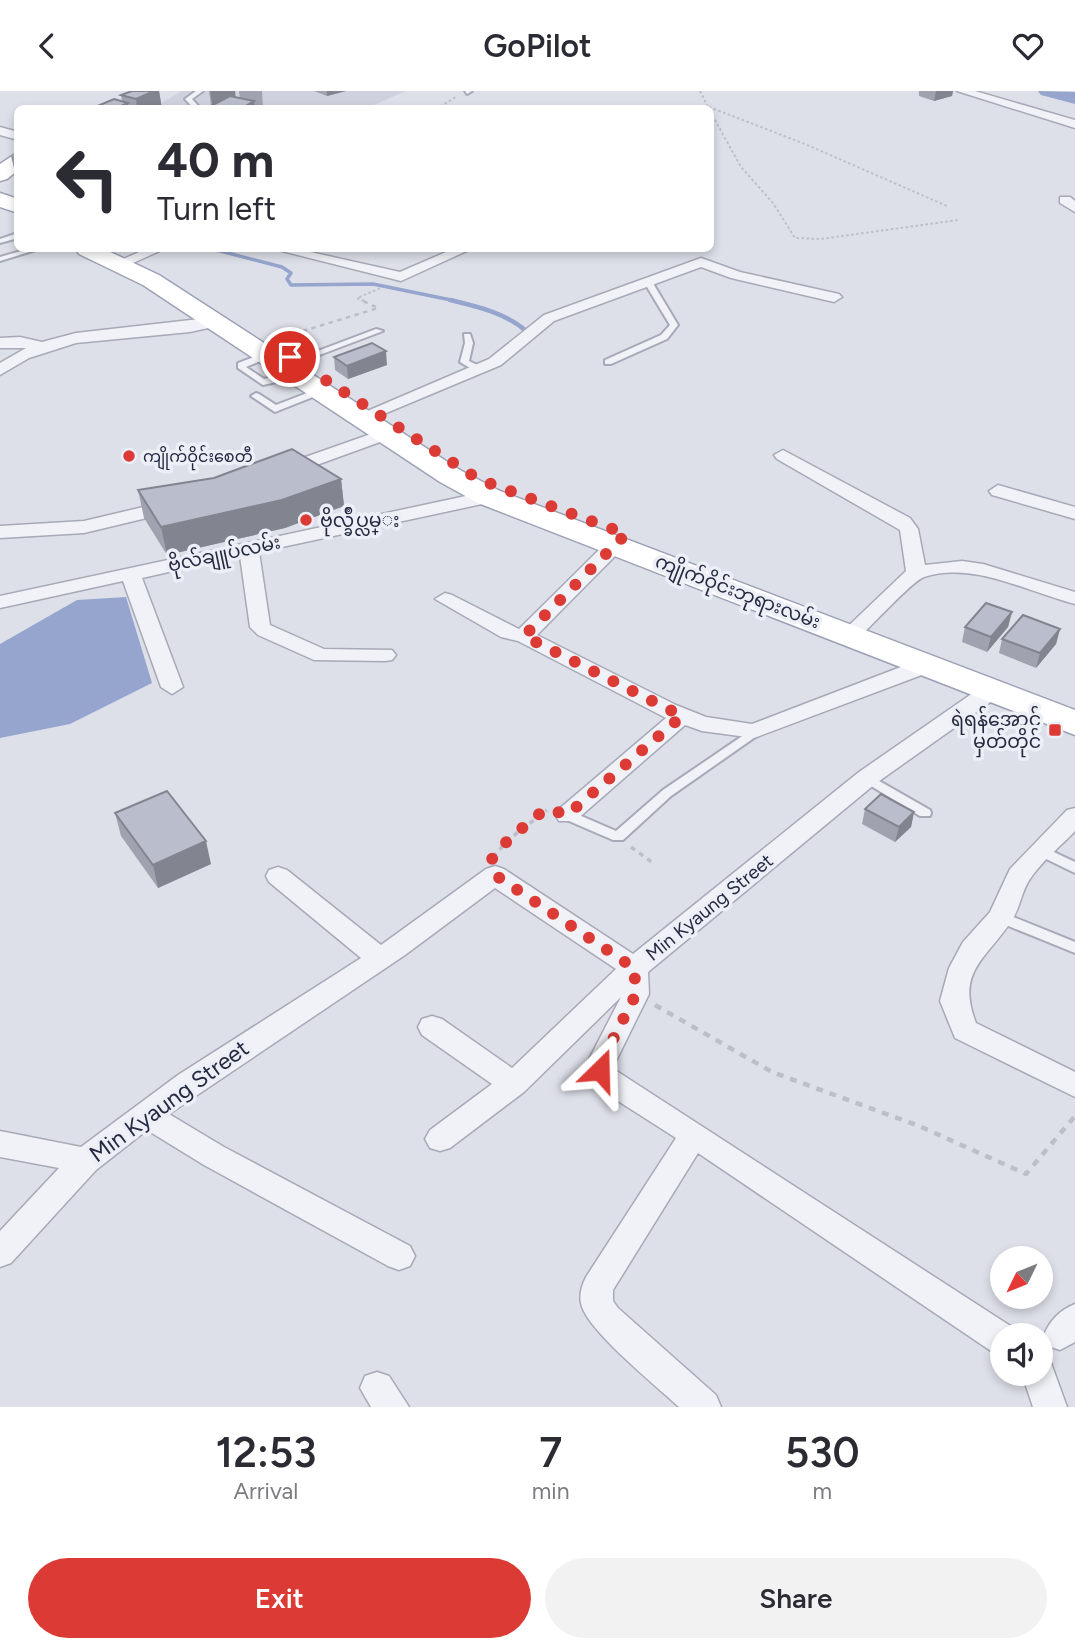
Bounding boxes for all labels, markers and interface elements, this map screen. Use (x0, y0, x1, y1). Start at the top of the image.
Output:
icon: back (28, 27, 66, 65)
text: GoPilot (483, 27, 592, 65)
icon: heart (1009, 27, 1047, 65)
text: 40 m (157, 130, 274, 189)
icon: left (42, 133, 133, 224)
text: Turn left (157, 190, 276, 228)
pin (260, 327, 320, 387)
icon: arrive (271, 338, 309, 376)
place label: ကျိုက်ဝိုင်းစေတီ (143, 445, 253, 471)
marker: ကျိုက်ဝိုင်းစေတီ (121, 448, 137, 464)
place label: ဗိုလ္ခ်ဳပ္လမ္း (320, 506, 400, 537)
marker: ဗိုလ္ခ်ဳပ္လမ္း (298, 512, 314, 528)
street label: ဗိုလ်ချူပ်လမ်း (165, 527, 283, 582)
street label: ကျိုက်ဝိုင်းဘုရားလမ်း (650, 547, 825, 638)
place label: ရဲရန်အောင် မှတ်တိုင် (951, 705, 1041, 758)
marker: ရဲရန်အောင် မှတ်တိုင် (1047, 722, 1063, 738)
street label: Min Kyaung Street (641, 849, 778, 966)
position arrow (563, 1033, 637, 1107)
street label: Min Kyaung Street (84, 1034, 254, 1168)
north arrow (990, 1246, 1054, 1309)
map controls (990, 1246, 1053, 1386)
button: sound (990, 1323, 1053, 1386)
text: 12:53 (215, 1427, 316, 1478)
text: 7 (539, 1427, 562, 1478)
text: 530 (785, 1427, 860, 1478)
text: Arrival (233, 1477, 298, 1505)
text: min (532, 1477, 570, 1505)
text: m (812, 1477, 832, 1505)
button: Exit (28, 1558, 531, 1638)
button: Share (545, 1558, 1047, 1638)

